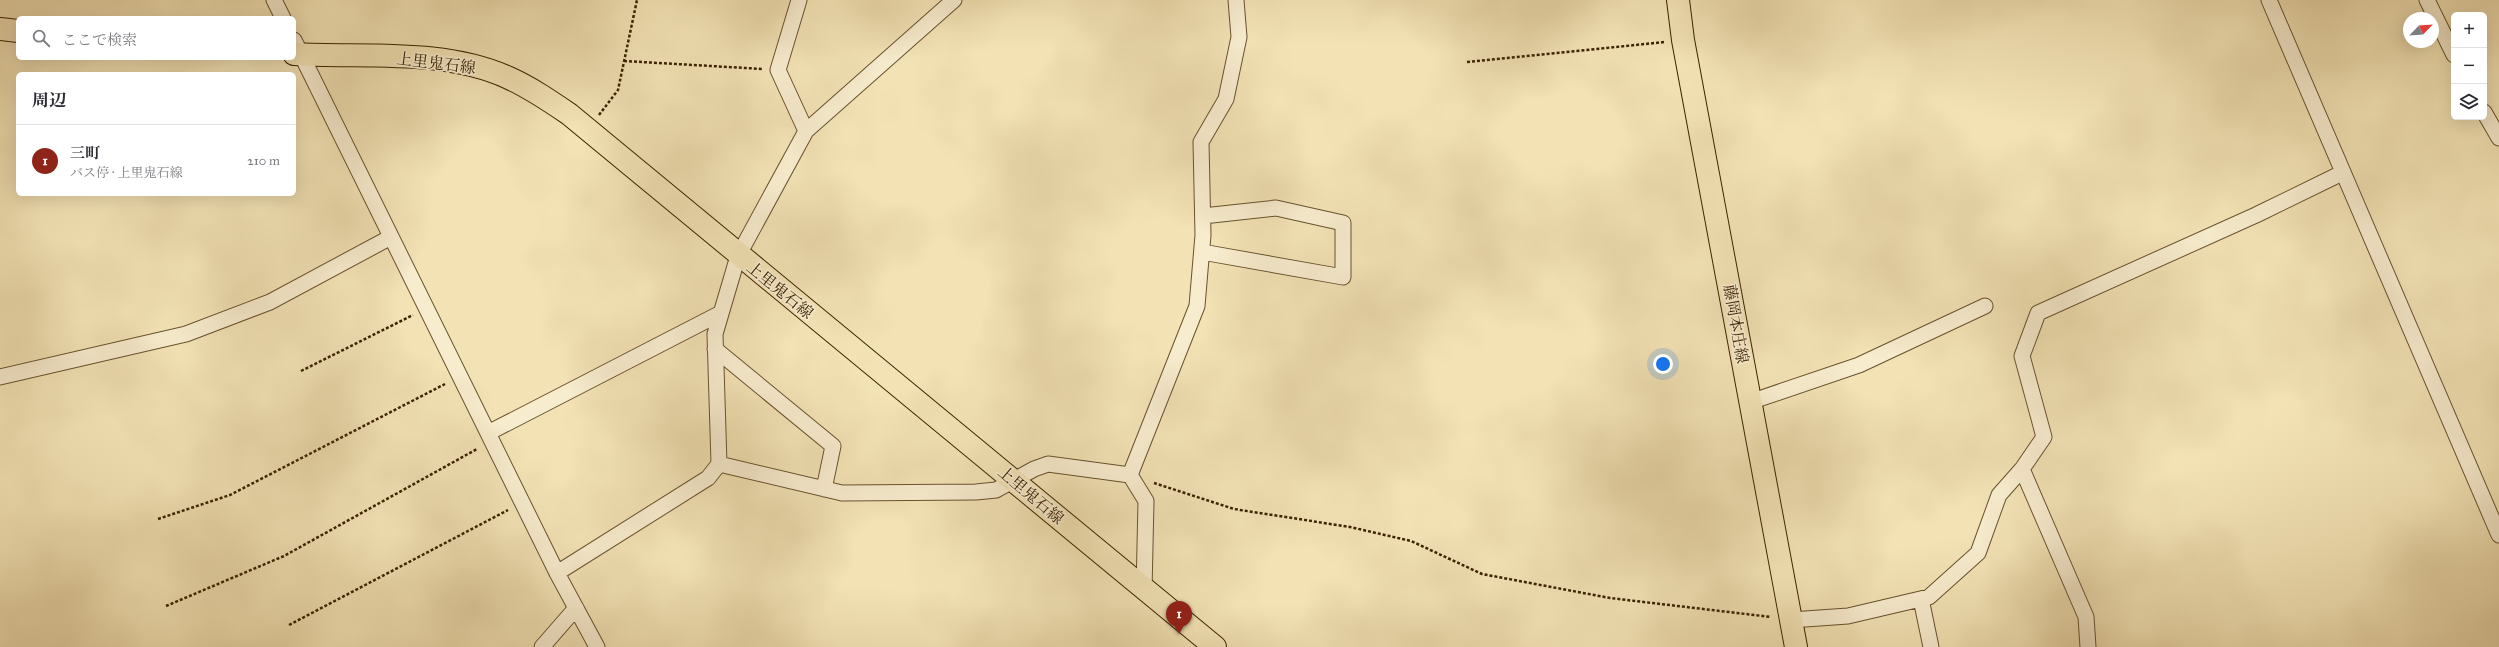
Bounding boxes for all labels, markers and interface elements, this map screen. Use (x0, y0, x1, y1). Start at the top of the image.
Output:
north arrow (2403, 12, 2439, 48)
map controls (2451, 12, 2487, 120)
button: + (2451, 12, 2487, 48)
search box (16, 16, 296, 60)
icon: search (30, 27, 52, 49)
text: ここで検索 (62, 31, 137, 49)
button: − (2451, 48, 2487, 84)
street label: 上里鬼石線 (395, 49, 477, 77)
button: layers (2451, 84, 2487, 120)
text: 周辺 (32, 90, 66, 111)
text: 三町 (70, 144, 100, 162)
text: 1 (42, 153, 48, 169)
text: 210 m (247, 153, 280, 169)
text: バス停 · 上里鬼石線 (70, 165, 182, 181)
street label: 上里鬼石線 (743, 257, 817, 323)
street label: 藤岡本庄線 (1720, 283, 1752, 365)
your location (1653, 354, 1673, 374)
street label: 上里鬼石線 (994, 462, 1068, 528)
pin: 1 (1166, 601, 1192, 634)

